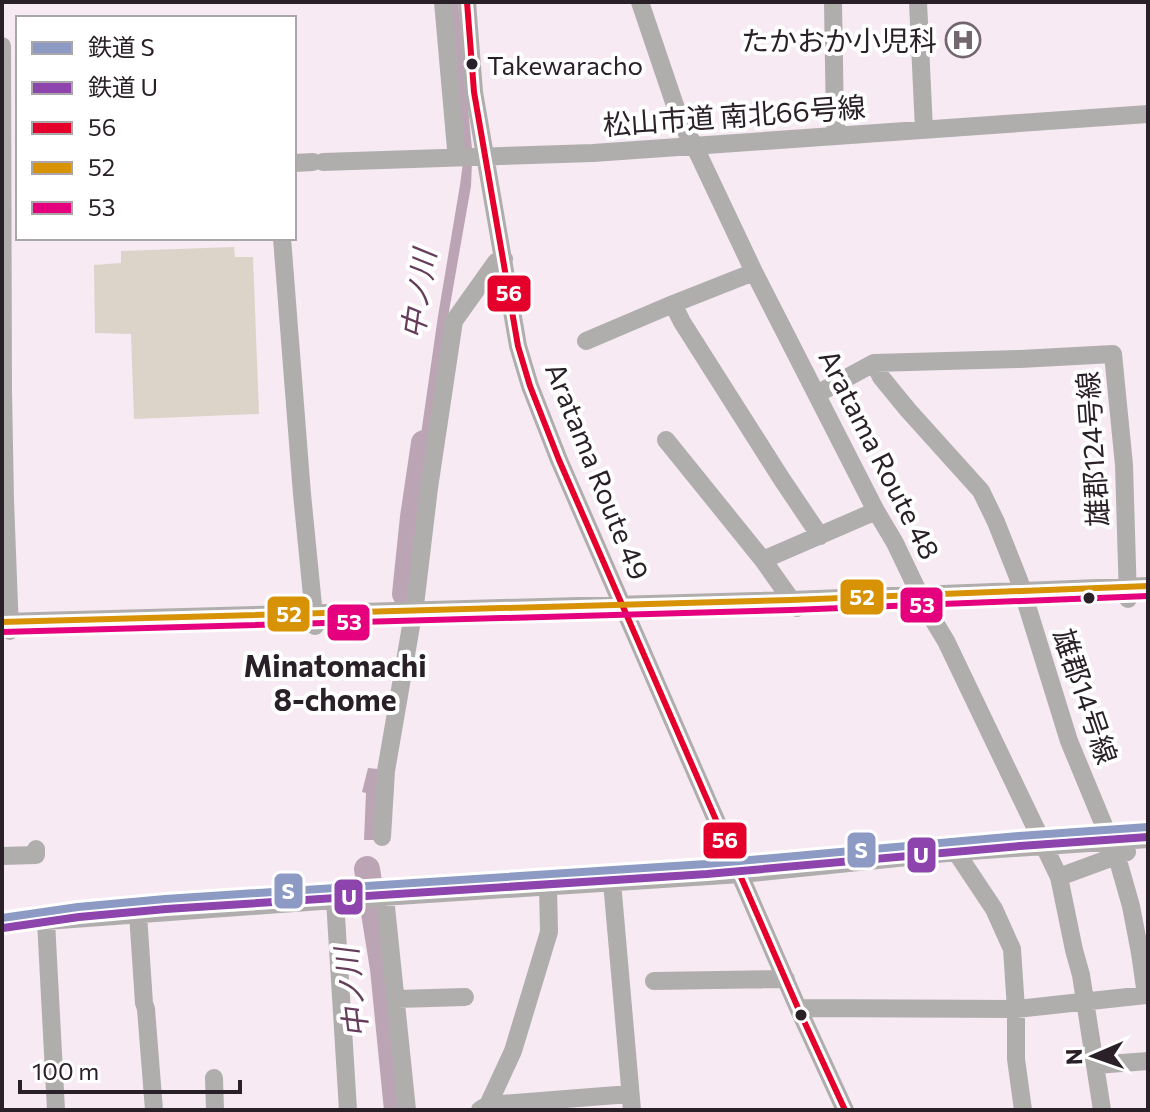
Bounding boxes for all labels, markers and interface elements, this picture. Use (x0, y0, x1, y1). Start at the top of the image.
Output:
legend (16, 16, 296, 240)
hospital icon: たかおか小児科 (944, 21, 982, 59)
place label: たかおか小児科 (741, 23, 937, 57)
text: 鉄道 S (88, 32, 155, 61)
place label: Takewaracho (487, 49, 643, 80)
marker: Takewaracho (464, 56, 480, 72)
text: 鉄道 U (88, 72, 158, 101)
street label: 松山市道 南北66号線 (601, 89, 867, 141)
text: 56 (88, 112, 116, 141)
text: 52 (88, 152, 115, 181)
text: 53 (88, 192, 115, 221)
water label: 中ノ川 (392, 244, 442, 341)
line badge: 56 (486, 274, 532, 313)
text: 56 (496, 279, 522, 306)
street label: Aratama Route 48 (812, 343, 948, 565)
street label: Aratama Route 49 (539, 358, 657, 584)
street label: 雄郡124号線 (1070, 370, 1114, 528)
line badge: 52 (839, 578, 885, 616)
text: 52 (849, 583, 875, 610)
line badge: 53 (899, 586, 944, 624)
unlabelled marker (1081, 590, 1097, 606)
text: 53 (909, 591, 935, 618)
line badge: 52 (266, 595, 311, 633)
text: 52 (276, 600, 302, 627)
line badge: 53 (326, 603, 371, 642)
text: 53 (336, 608, 362, 635)
street label: 雄郡14号線 (1047, 624, 1125, 768)
district label: Minatomachi 8-chome (243, 646, 427, 717)
line badge: 56 (702, 821, 748, 860)
text: 56 (712, 826, 738, 853)
line badge: S (846, 831, 877, 869)
text: S (854, 836, 868, 863)
line badge: U (906, 836, 937, 874)
text: U (913, 841, 929, 868)
line badge: S (273, 872, 304, 910)
text: S (281, 877, 295, 904)
line badge: U (333, 878, 364, 916)
text: U (341, 883, 357, 910)
water label: 中ノ川 (326, 943, 374, 1040)
unlabelled marker (793, 1007, 809, 1023)
north arrow (1054, 1016, 1134, 1096)
scale bar (20, 1044, 240, 1094)
text: N (1060, 1048, 1087, 1065)
text: 100 m (32, 1056, 99, 1085)

